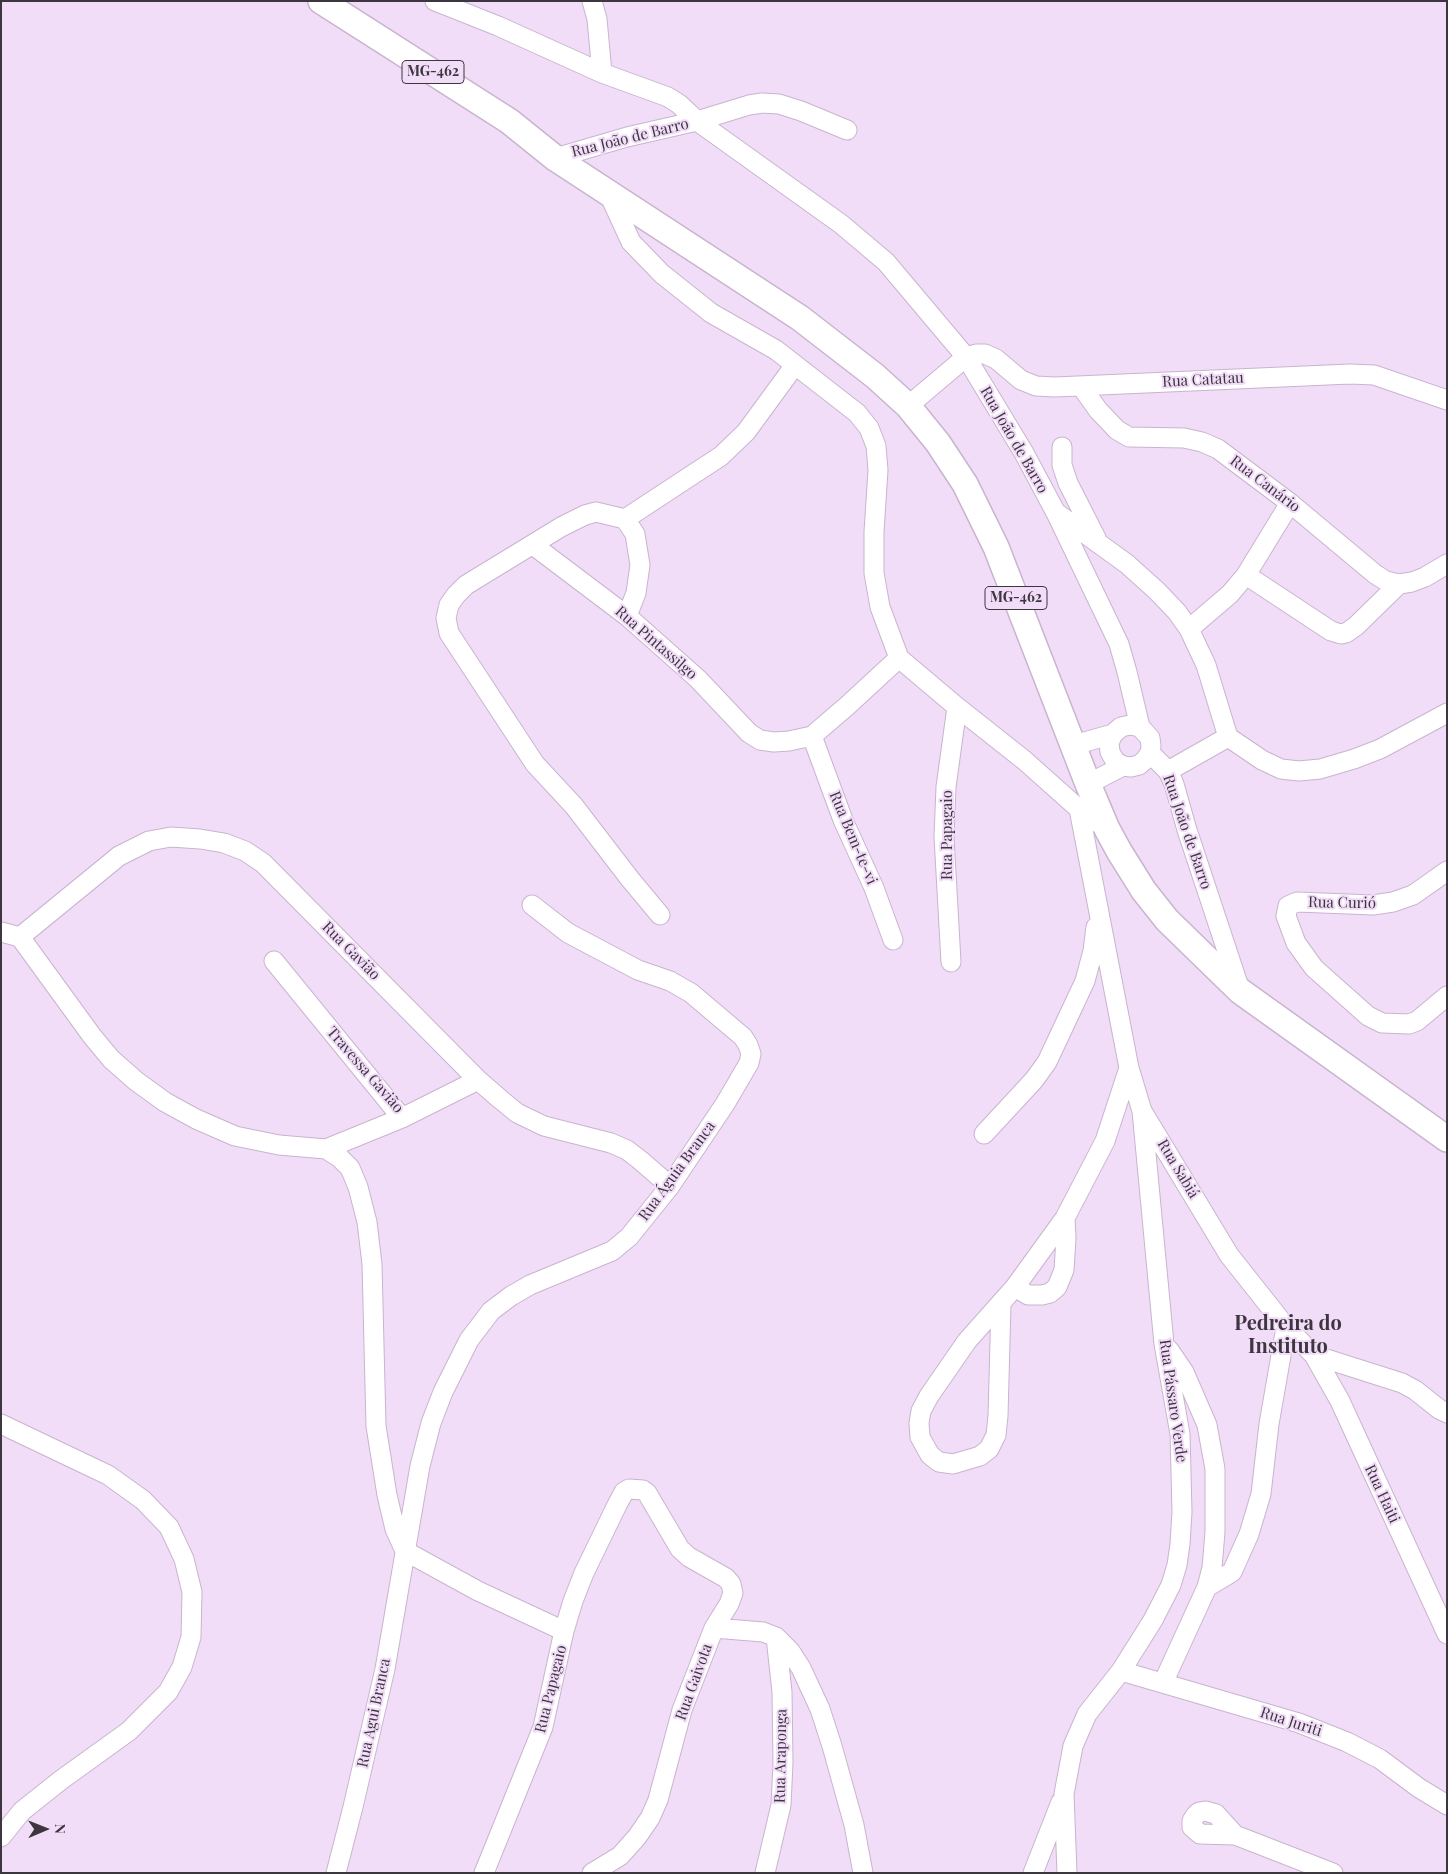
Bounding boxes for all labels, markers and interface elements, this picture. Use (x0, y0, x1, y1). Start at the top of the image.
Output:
road number: MG-462 (402, 61, 464, 84)
street label: Rua João de Barro (570, 115, 690, 161)
street label: Rua Catatau (1162, 369, 1244, 391)
street label: Rua João de Barro (976, 384, 1052, 496)
street label: Rua Canário (1226, 452, 1304, 516)
road number: MG-462 (985, 586, 1047, 610)
street label: Rua Pintassilgo (611, 603, 701, 683)
street label: Rua João de Barro (1159, 772, 1215, 892)
street label: Rua Bem-te-vi (825, 789, 881, 887)
street label: Rua Papagaio (938, 790, 956, 880)
street label: Rua Curió (1308, 893, 1376, 913)
street label: Rua Gavião (318, 918, 384, 984)
street label: Travessa Gavião (323, 1023, 407, 1117)
street label: Rua Águia Branca (635, 1118, 719, 1224)
street label: Rua Sabiá (1153, 1136, 1203, 1202)
district label: Pedreira do Instituto (1234, 1312, 1342, 1359)
street label: Rua Pássaro Verde (1155, 1338, 1191, 1464)
street label: Rua Haiti (1361, 1462, 1403, 1526)
street label: Rua Gaivota (672, 1641, 716, 1723)
street label: Rua Papagaio (531, 1643, 571, 1735)
street label: Rua Agui Branca (354, 1657, 394, 1769)
street label: Rua Juriti (1258, 1704, 1324, 1740)
street label: Rua Araponga (771, 1709, 791, 1803)
north arrow (20, 1804, 70, 1854)
text: N (51, 1824, 70, 1834)

